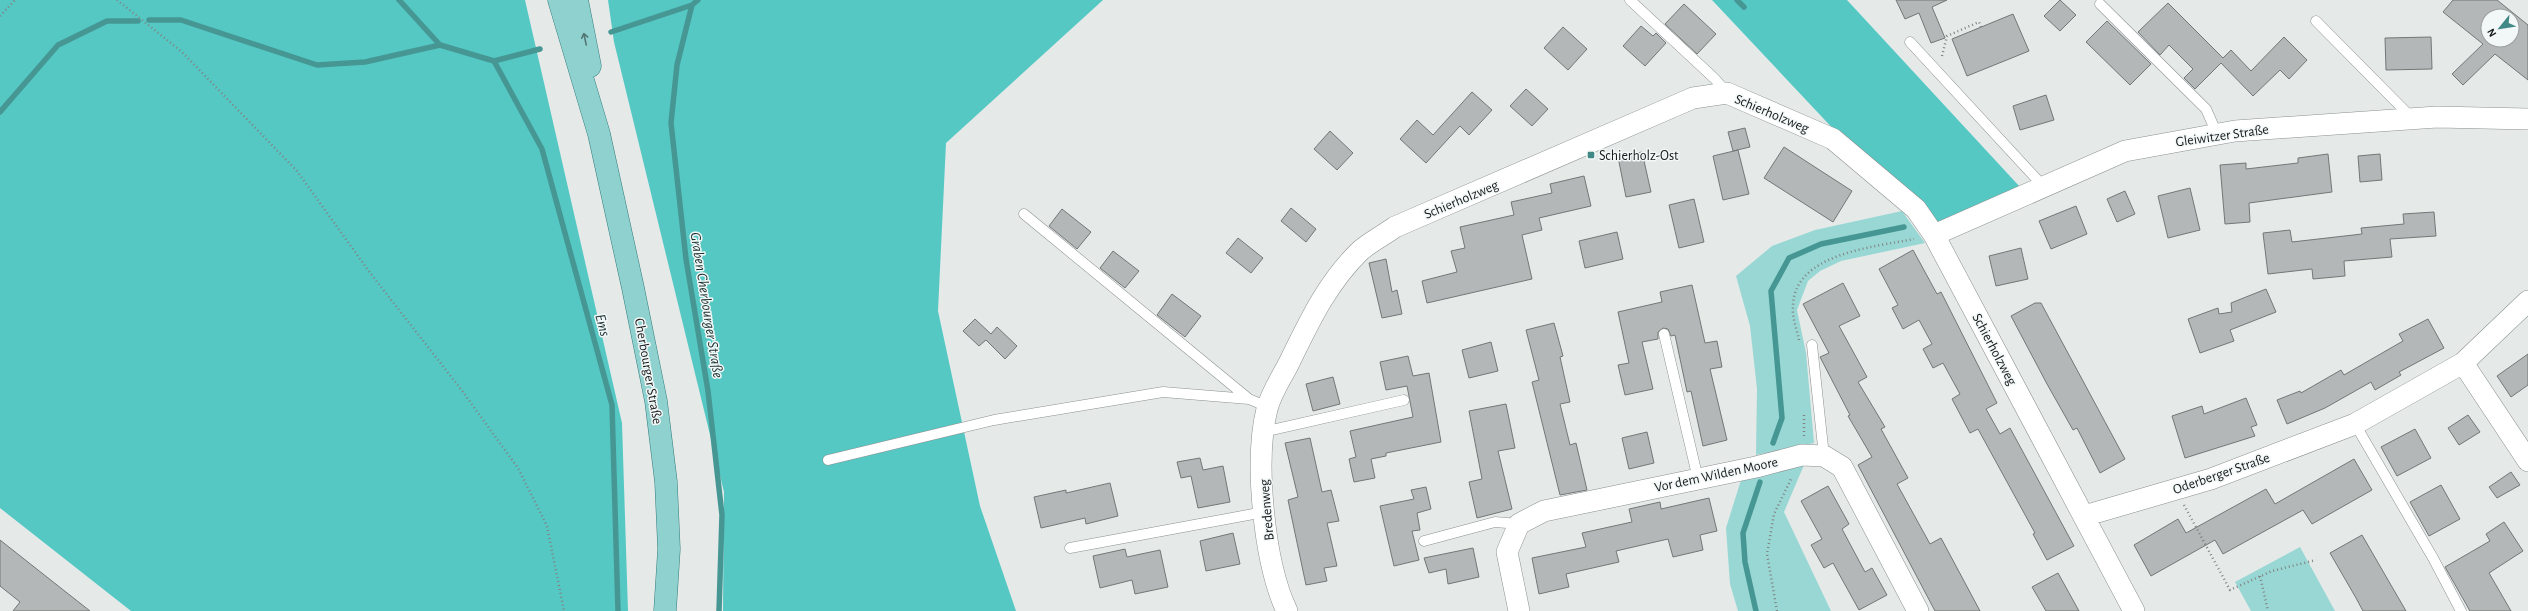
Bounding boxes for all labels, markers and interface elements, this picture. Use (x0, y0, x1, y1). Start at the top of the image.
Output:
north arrow (2480, 8, 2520, 48)
text: N (2485, 27, 2498, 39)
one-way arrow (581, 33, 589, 46)
street label: Schierholzweg (1732, 92, 1811, 136)
street label: Gleiwitzer Straße (2175, 123, 2270, 149)
place label: Schierholz-Ost (1599, 149, 1679, 163)
marker: Schierholz-Ost (1586, 150, 1596, 160)
street label: Schierholzweg (1422, 178, 1501, 222)
water label: Graben Cherbourger Straße (688, 231, 725, 379)
street label: Schierholzweg (1969, 311, 2019, 388)
water label: Ems (592, 312, 613, 338)
street label: Cherbourger Straße (632, 317, 664, 425)
street label: Oderberger Straße (2171, 451, 2272, 497)
street label: Vor dem Wilden Moore (1653, 455, 1779, 495)
street label: Bredenweg (1257, 479, 1277, 541)

